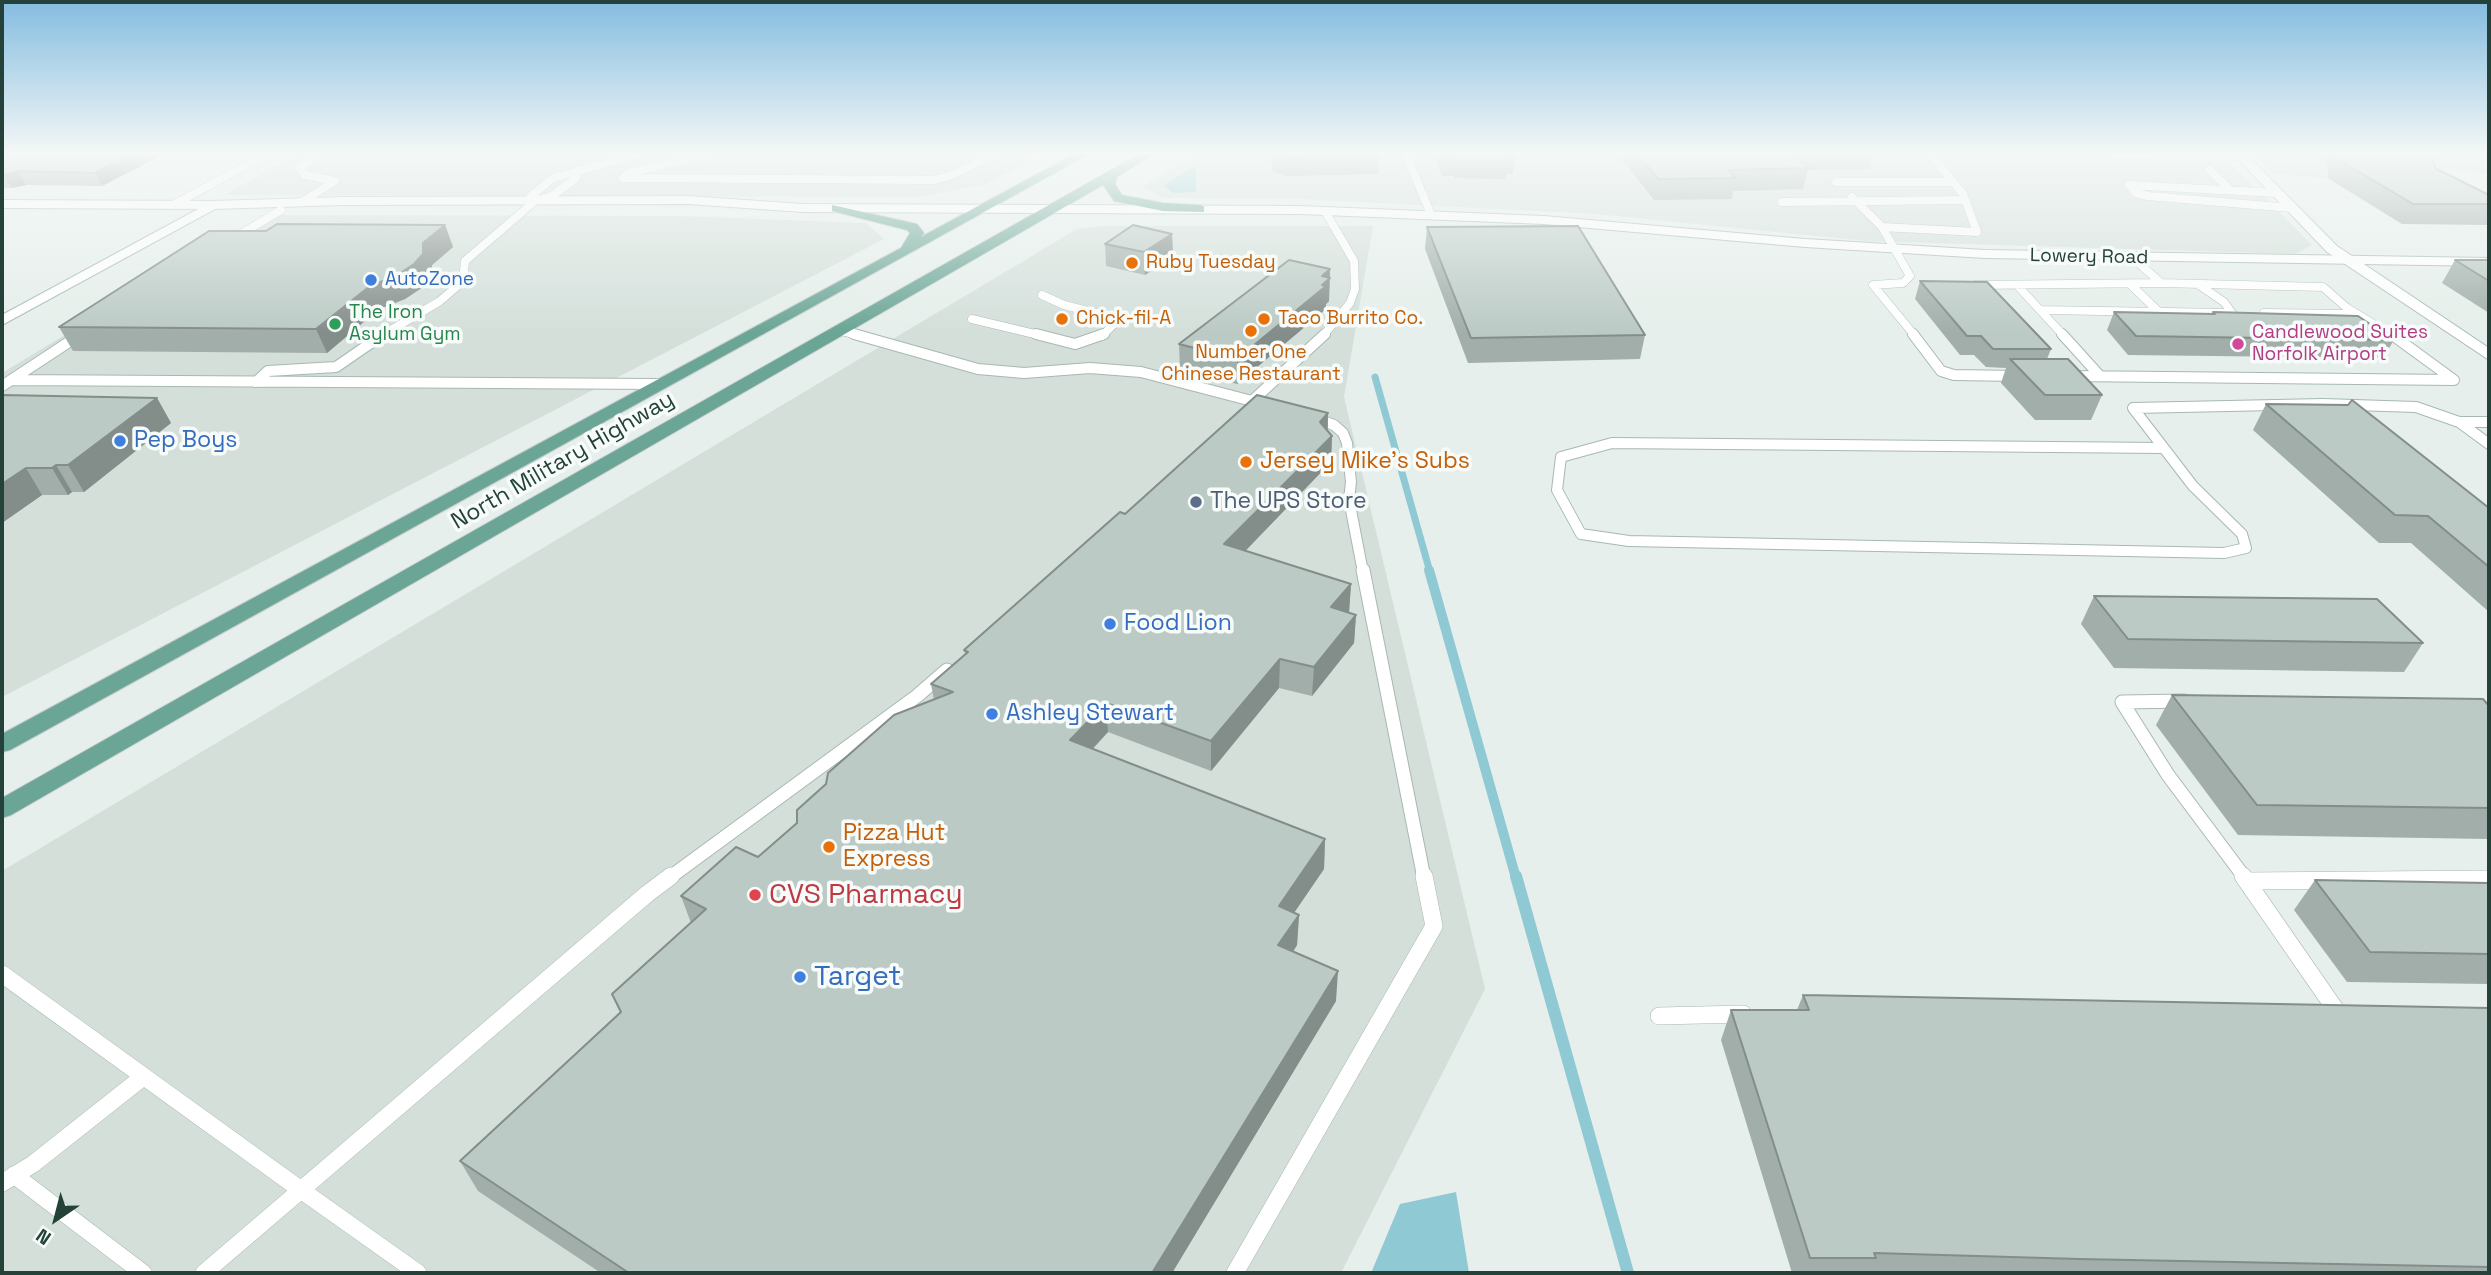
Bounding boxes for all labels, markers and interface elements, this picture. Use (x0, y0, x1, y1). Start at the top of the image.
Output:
street label: Lowery Road (2030, 245, 2148, 269)
place label: Ruby Tuesday (1146, 252, 1276, 274)
marker: Ruby Tuesday (1124, 255, 1140, 271)
place label: AutoZone (385, 269, 474, 291)
marker: AutoZone (363, 272, 379, 288)
place label: The Iron Asylum Gym (349, 302, 461, 346)
place label: Chick-fil-A (1076, 308, 1171, 330)
place label: Taco Burrito Co. (1278, 308, 1423, 330)
marker: Chick-fil-A (1054, 311, 1070, 327)
marker: Taco Burrito Co. (1256, 311, 1272, 327)
marker: The Iron Asylum Gym (327, 316, 343, 332)
place label: Candlewood Suites Norfolk Airport (2252, 322, 2428, 366)
marker: Number One Chinese Restaurant (1243, 323, 1259, 339)
marker: Candlewood Suites Norfolk Airport (2230, 336, 2246, 352)
place label: Number One Chinese Restaurant (1161, 342, 1341, 386)
street label: North Military Highway (447, 386, 679, 536)
place label: Pep Boys (134, 427, 237, 455)
marker: Pep Boys (112, 433, 128, 449)
place label: Jersey Mike's Subs (1260, 448, 1470, 476)
marker: Jersey Mike's Subs (1238, 454, 1254, 470)
place label: The UPS Store (1210, 488, 1367, 516)
marker: The UPS Store (1188, 494, 1204, 510)
place label: Food Lion (1124, 610, 1232, 638)
marker: Food Lion (1102, 616, 1118, 632)
place label: Ashley Stewart (1006, 700, 1174, 728)
marker: Ashley Stewart (984, 706, 1000, 722)
place label: Pizza Hut Express (843, 820, 945, 874)
marker: Pizza Hut Express (821, 839, 837, 855)
place label: CVS Pharmacy (769, 878, 963, 912)
marker: CVS Pharmacy (747, 887, 763, 903)
place label: Target (814, 960, 901, 994)
marker: Target (792, 969, 808, 985)
north arrow (21, 1184, 91, 1254)
text: N (31, 1223, 56, 1251)

